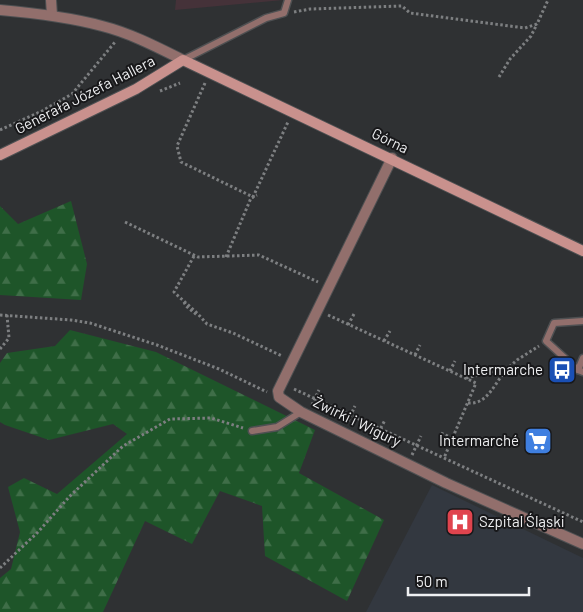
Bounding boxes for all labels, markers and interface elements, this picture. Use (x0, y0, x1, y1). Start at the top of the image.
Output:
street label: Generała Józefa Hallera (12, 51, 157, 137)
street label: Górna (369, 124, 412, 157)
bus stop icon: Intermarche (547, 355, 577, 385)
place label: Intermarche (463, 360, 543, 378)
street label: Żwirki i Wigury (311, 392, 404, 450)
supermarket icon: Intermarché (523, 426, 553, 456)
place label: Intermarché (439, 431, 519, 449)
hospital icon: Szpital Śląski (445, 507, 475, 537)
place label: Szpital Śląski (479, 512, 565, 530)
scale bar (408, 564, 529, 596)
text: 50 m (416, 572, 448, 590)

